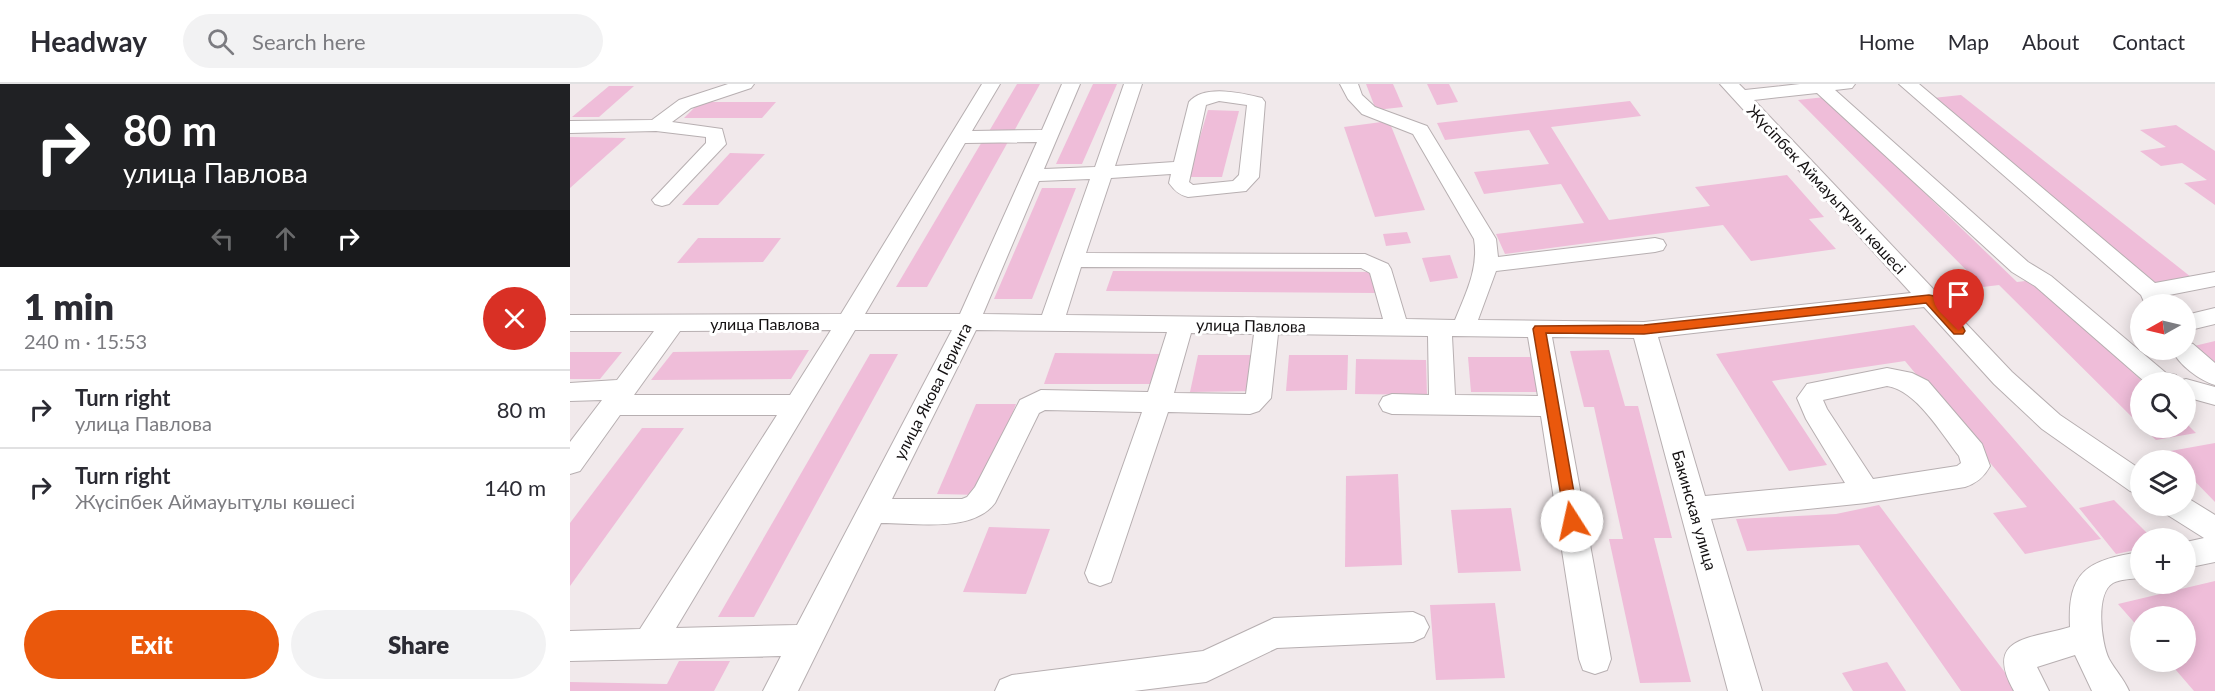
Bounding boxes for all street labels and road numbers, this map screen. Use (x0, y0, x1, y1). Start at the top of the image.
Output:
street label: Жүсіпбек Аймауытұлы көшесі (1744, 101, 1910, 277)
street label: улица Павлова (710, 314, 820, 333)
street label: улица Павлова (1196, 315, 1306, 335)
street label: улица Якова Геринга (889, 319, 975, 463)
street label: Бакинская улица (1669, 448, 1721, 572)

